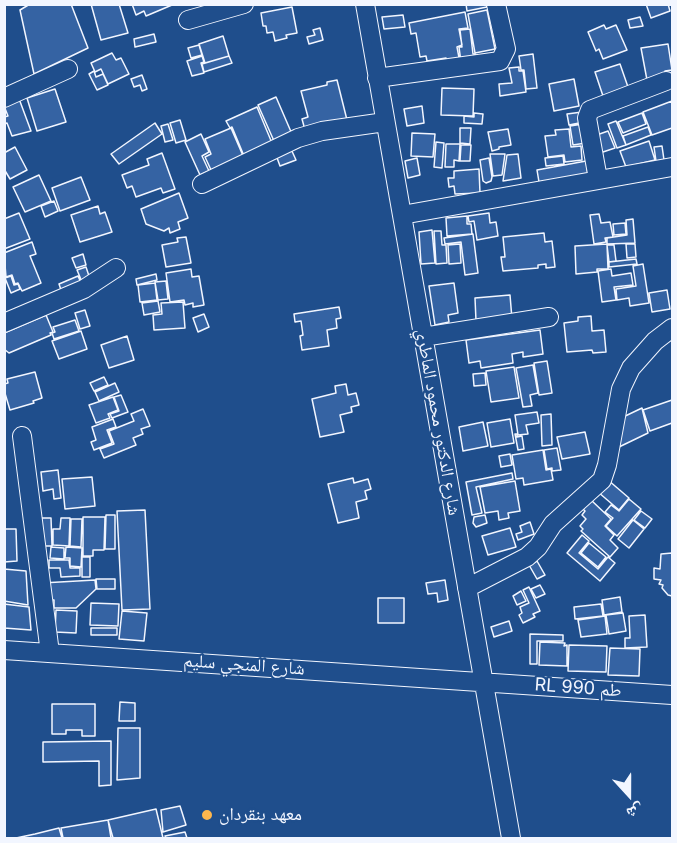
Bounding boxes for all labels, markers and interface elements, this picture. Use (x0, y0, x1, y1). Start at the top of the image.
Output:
street label: شارع الدكتور محمود الماطري (411, 327, 465, 517)
street label: شارع المنجي سليم (183, 650, 305, 680)
street label: RL طم 990 (534, 674, 622, 702)
north arrow (599, 765, 659, 825)
text: ش (624, 799, 647, 824)
place label: معهد بنقردان (219, 804, 302, 826)
marker: معهد بنقردان (200, 808, 214, 822)

